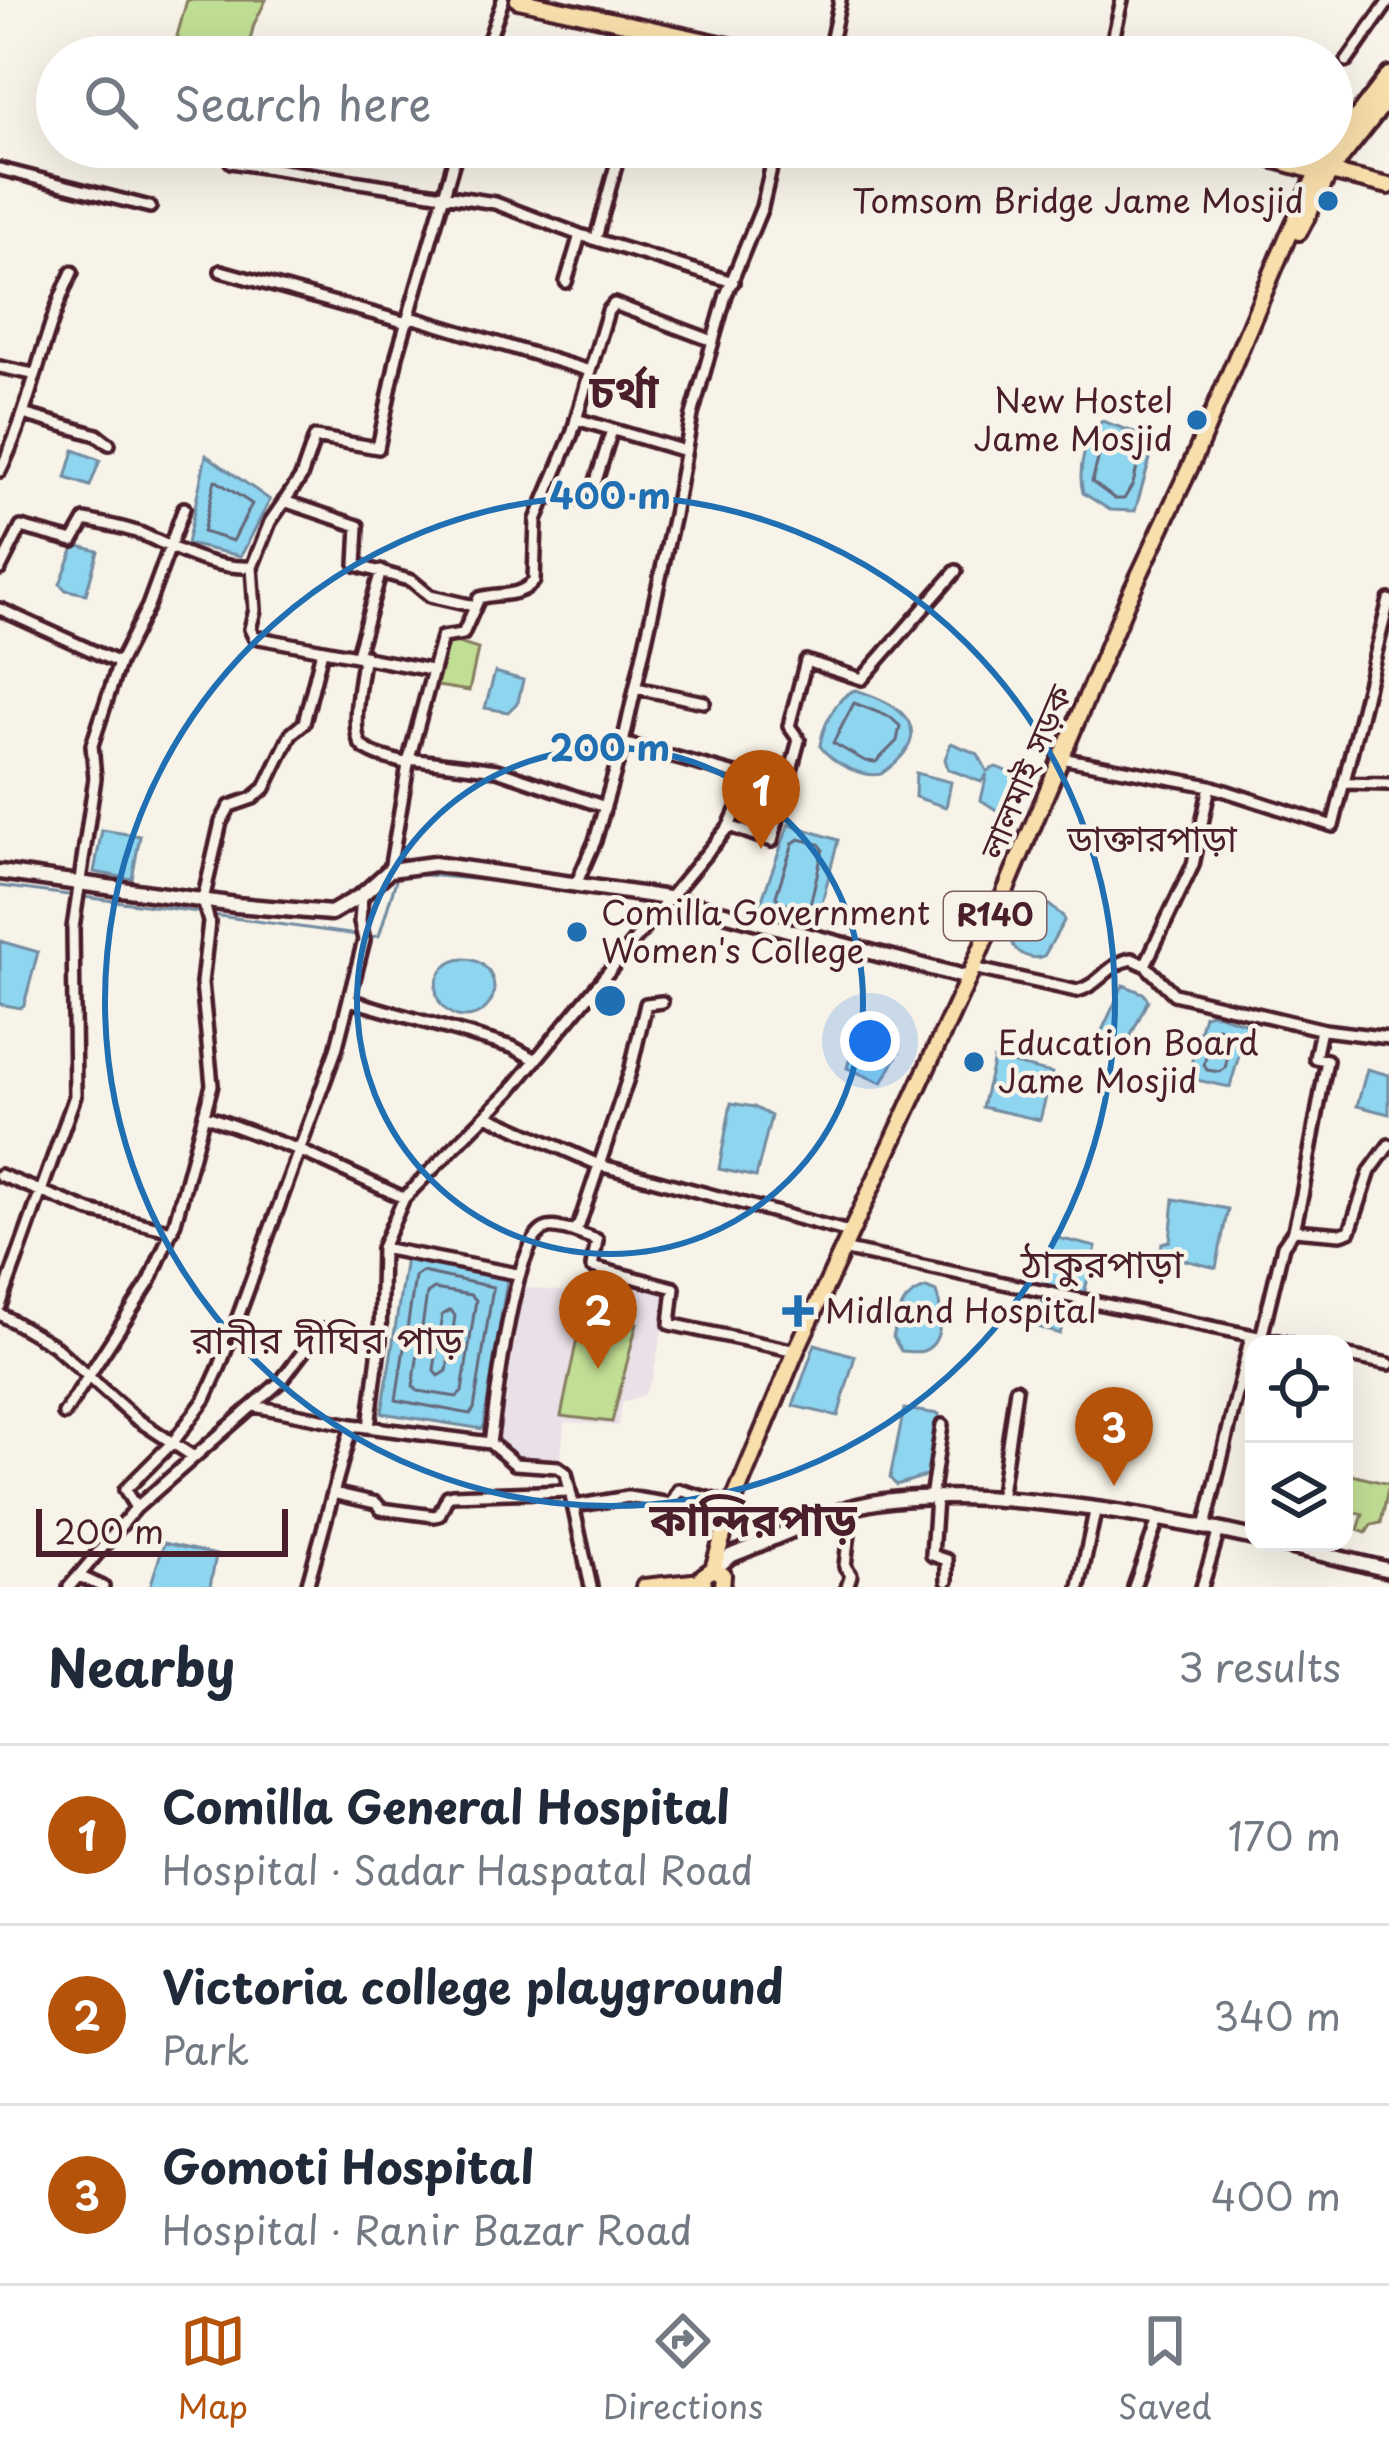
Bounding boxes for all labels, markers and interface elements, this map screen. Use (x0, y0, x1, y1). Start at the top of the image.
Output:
search box (36, 36, 1353, 168)
text: Search here (174, 68, 431, 136)
icon: search (78, 69, 144, 135)
place label: Tomsom Bridge Jame Mosjid (852, 174, 1304, 224)
marker: Tomsom Bridge Jame Mosjid (1315, 188, 1341, 214)
district label: চর্থা (588, 355, 660, 423)
place label: New Hostel Jame Mosjid (973, 374, 1173, 462)
marker: New Hostel Jame Mosjid (1184, 407, 1210, 433)
text: 400 m (549, 467, 671, 521)
street label: লালমাই সড়ক (965, 676, 1083, 867)
text: 200 m (550, 719, 670, 773)
pin: 1 (722, 750, 800, 849)
district label: ডাক্তারপাড়া (1066, 810, 1237, 864)
place label: Comilla Government Women's College (601, 886, 930, 974)
road number: R140 (944, 892, 1046, 940)
marker: Comilla Government Women's College (564, 919, 590, 945)
centre of rings (589, 980, 631, 1022)
your location (840, 1011, 900, 1071)
place label: Education Board Jame Mosjid (998, 1016, 1259, 1104)
marker: Education Board Jame Mosjid (961, 1049, 987, 1075)
district label: ঠাকুরপাড়া (1020, 1232, 1184, 1291)
pin: 2 (559, 1270, 637, 1369)
place label: Midland Hospital (825, 1284, 1097, 1334)
marker: Midland Hospital (782, 1295, 814, 1327)
district label: রানীর দীঘির পাড় (190, 1308, 464, 1367)
map controls (1245, 1335, 1353, 1551)
button: locate (1245, 1335, 1353, 1443)
pin: 3 (1075, 1387, 1153, 1486)
button: layers (1245, 1443, 1353, 1551)
district label: কান্দিরপাড় (648, 1483, 857, 1551)
scale bar (36, 1503, 288, 1556)
text: 200 m (54, 1505, 164, 1555)
text: Nearby (48, 1627, 235, 1704)
text: 3 results (1178, 1636, 1341, 1695)
text: Comilla General Hospital (162, 1771, 730, 1839)
text: 1 (78, 1805, 96, 1864)
text: 170 m (1228, 1805, 1341, 1864)
text: Hospital · Sadar Haspatal Road (162, 1839, 753, 1898)
text: Victoria college playground (162, 1951, 783, 2019)
text: 2 (73, 1985, 101, 2044)
text: 340 m (1213, 1985, 1341, 2044)
text: Park (162, 2019, 249, 2078)
text: Gomoti Hospital (162, 2131, 534, 2199)
text: 3 (74, 2165, 100, 2224)
text: 400 m (1211, 2165, 1341, 2224)
text: Hospital · Ranir Bazar Road (162, 2199, 693, 2258)
tab: Map (177, 2308, 248, 2430)
tab: Directions (603, 2308, 763, 2430)
tab: Saved (1118, 2308, 1212, 2430)

